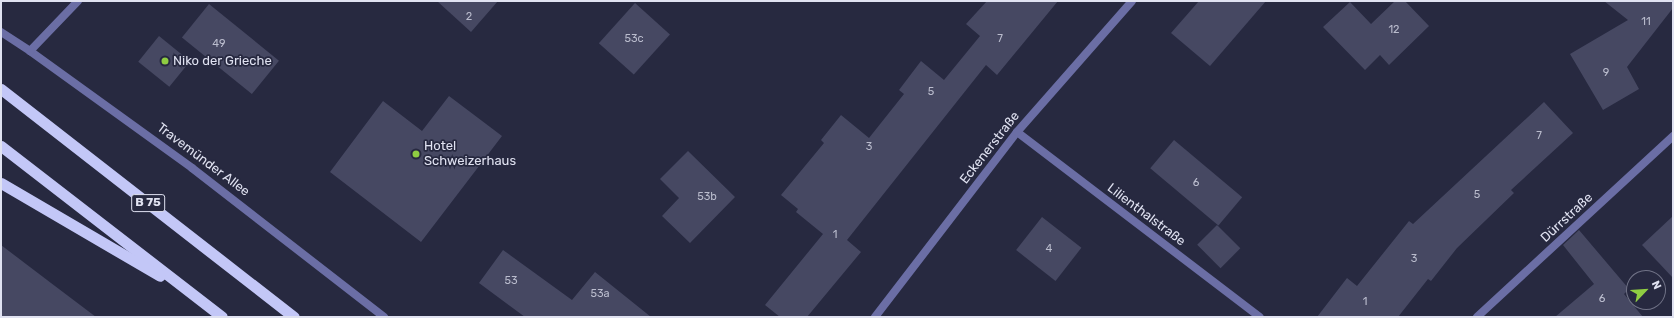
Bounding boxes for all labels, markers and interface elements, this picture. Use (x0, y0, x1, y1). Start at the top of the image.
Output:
house number: 2 (466, 10, 472, 24)
house number: 11 (1641, 15, 1651, 29)
house number: 12 (1388, 23, 1400, 37)
house number: 53c (624, 32, 644, 46)
house number: 7 (997, 32, 1003, 46)
house number: 49 (212, 37, 226, 51)
place label: Niko der Grieche (173, 53, 272, 69)
marker: Niko der Grieche (160, 56, 170, 66)
house number: 9 (1603, 66, 1609, 80)
house number: 5 (928, 85, 934, 99)
street label: Eckenerstraße (957, 109, 1023, 187)
street label: Travemünder Allee (153, 120, 253, 200)
house number: 7 (1536, 129, 1542, 143)
place label: Hotel Schweizerhaus (424, 139, 516, 170)
house number: 3 (866, 140, 872, 154)
marker: Hotel Schweizerhaus (411, 149, 421, 159)
house number: 6 (1193, 176, 1199, 190)
street label: Lilienthalstraße (1104, 181, 1188, 249)
house number: 5 (1474, 188, 1480, 202)
house number: 53b (697, 190, 717, 204)
street label: Dürrstraße (1538, 190, 1596, 246)
road number: B 75 (131, 193, 165, 213)
house number: 1 (833, 228, 837, 242)
house number: 4 (1046, 242, 1052, 256)
house number: 3 (1411, 252, 1417, 266)
north arrow (1626, 270, 1666, 310)
house number: 53 (504, 274, 518, 288)
text: N (1649, 279, 1664, 291)
house number: 53a (590, 287, 610, 301)
house number: 6 (1599, 292, 1605, 306)
house number: 1 (1363, 295, 1367, 309)

